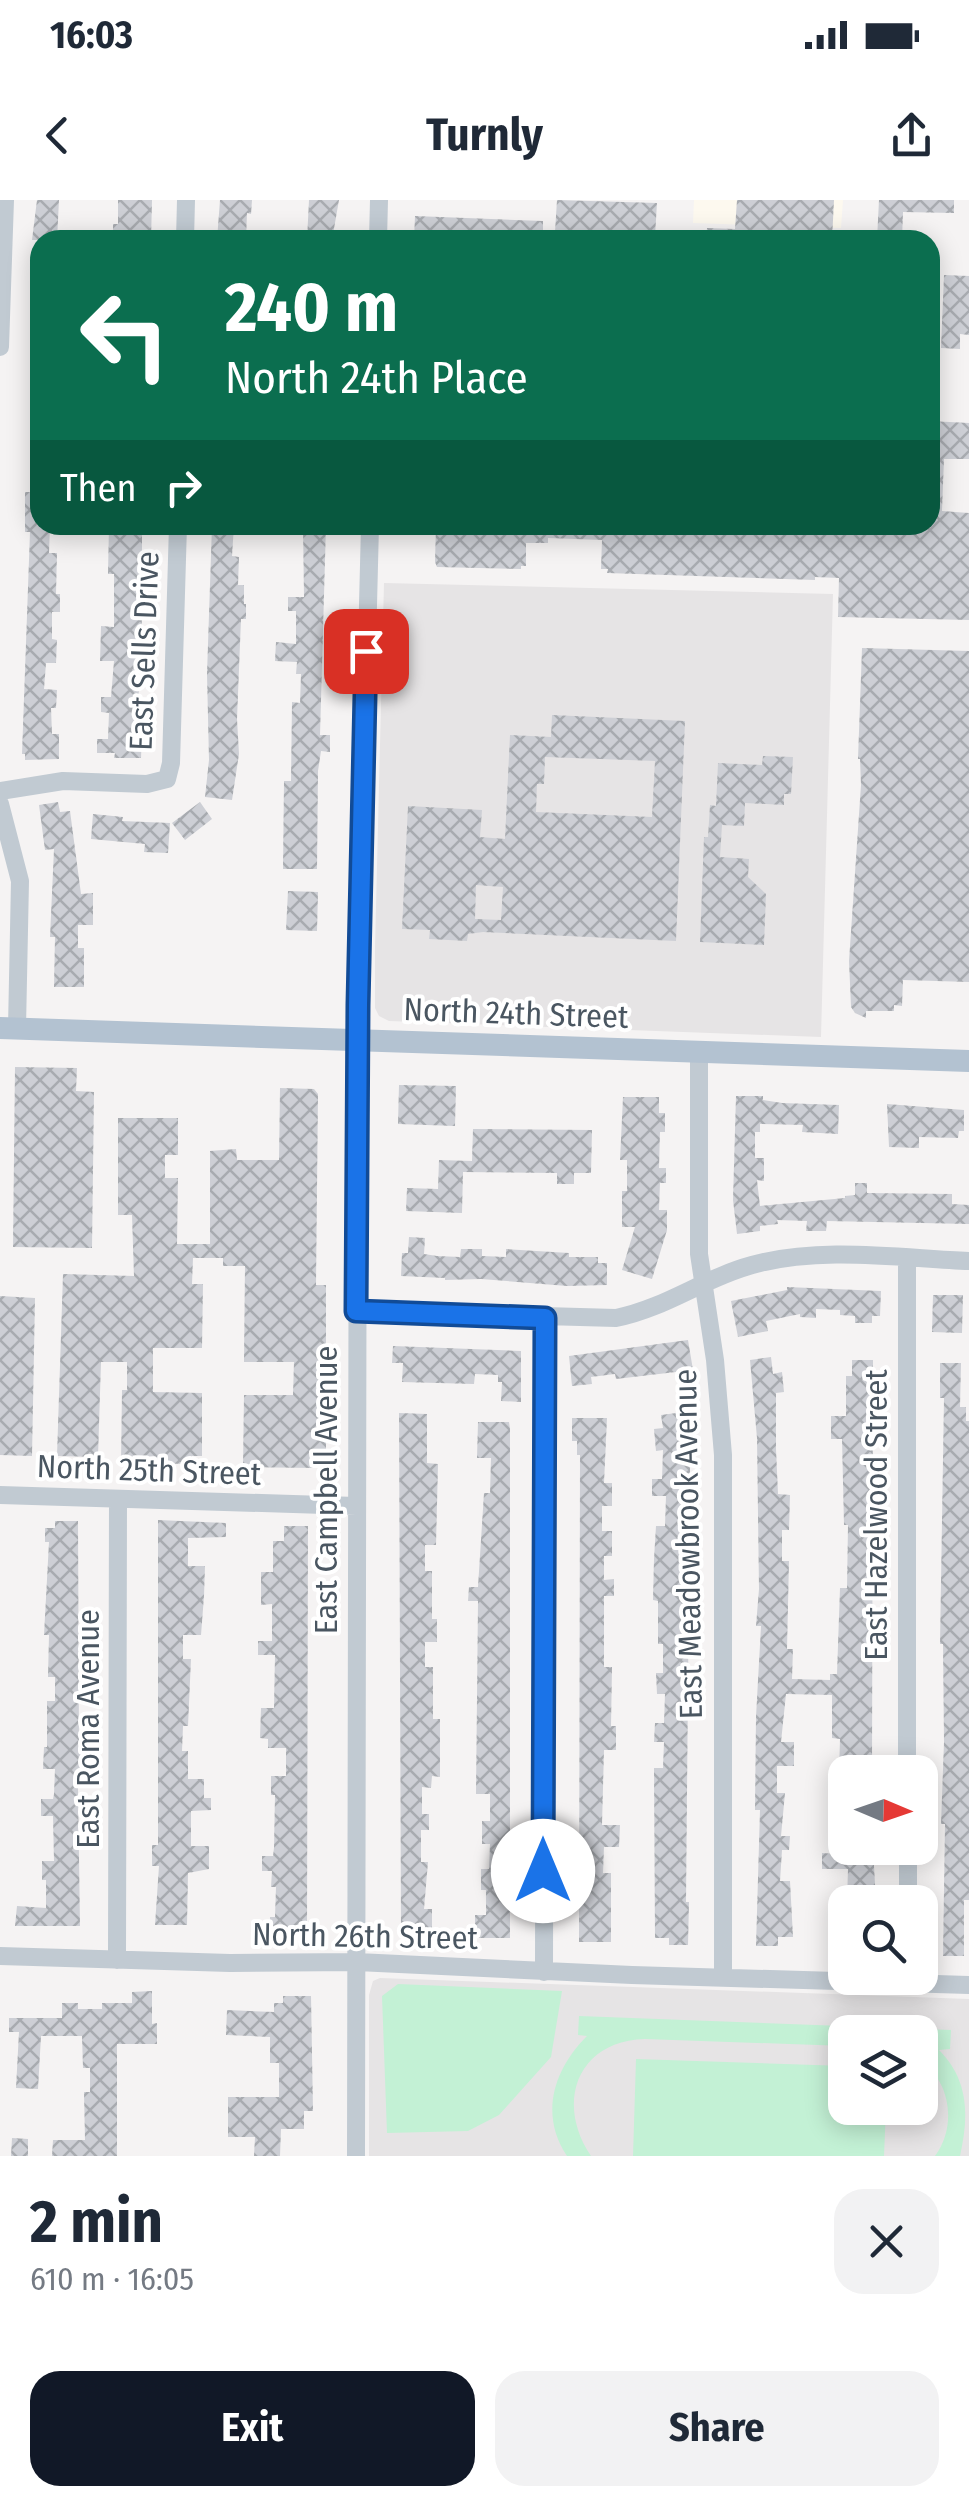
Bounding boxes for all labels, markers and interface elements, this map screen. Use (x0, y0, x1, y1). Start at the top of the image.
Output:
text: 16:03 (50, 12, 133, 58)
icon: back (30, 108, 85, 163)
text: Turnly (426, 108, 543, 162)
icon: share (884, 108, 939, 163)
text: 240 m (225, 266, 398, 350)
icon: left (60, 270, 190, 400)
text: North 24th Place (225, 351, 528, 405)
icon: right (156, 460, 211, 515)
text: Then (60, 465, 136, 511)
street label: East Sells Drive (122, 551, 166, 751)
pin (324, 609, 409, 694)
icon: arrive (339, 624, 394, 679)
street label: North 24th Street (403, 990, 630, 1036)
street label: East Campbell Avenue (307, 1346, 345, 1634)
street label: East Meadowbrook Avenue (666, 1369, 710, 1719)
street label: East Hazelwood Street (857, 1369, 895, 1661)
street label: North 25th Street (36, 1447, 262, 1493)
street label: East Roma Avenue (69, 1609, 107, 1849)
north arrow (828, 1755, 938, 1865)
map controls (828, 1755, 938, 2125)
position arrow (491, 1819, 595, 1923)
button: search (828, 1885, 938, 1995)
street label: North 26th Street (252, 1915, 479, 1957)
button: layers (828, 2015, 938, 2125)
text: 2 min (30, 2186, 163, 2258)
button: close (834, 2189, 939, 2294)
text: 610 m · 16:05 (30, 2260, 194, 2298)
button: Exit (30, 2371, 475, 2486)
button: Share (495, 2371, 939, 2486)

